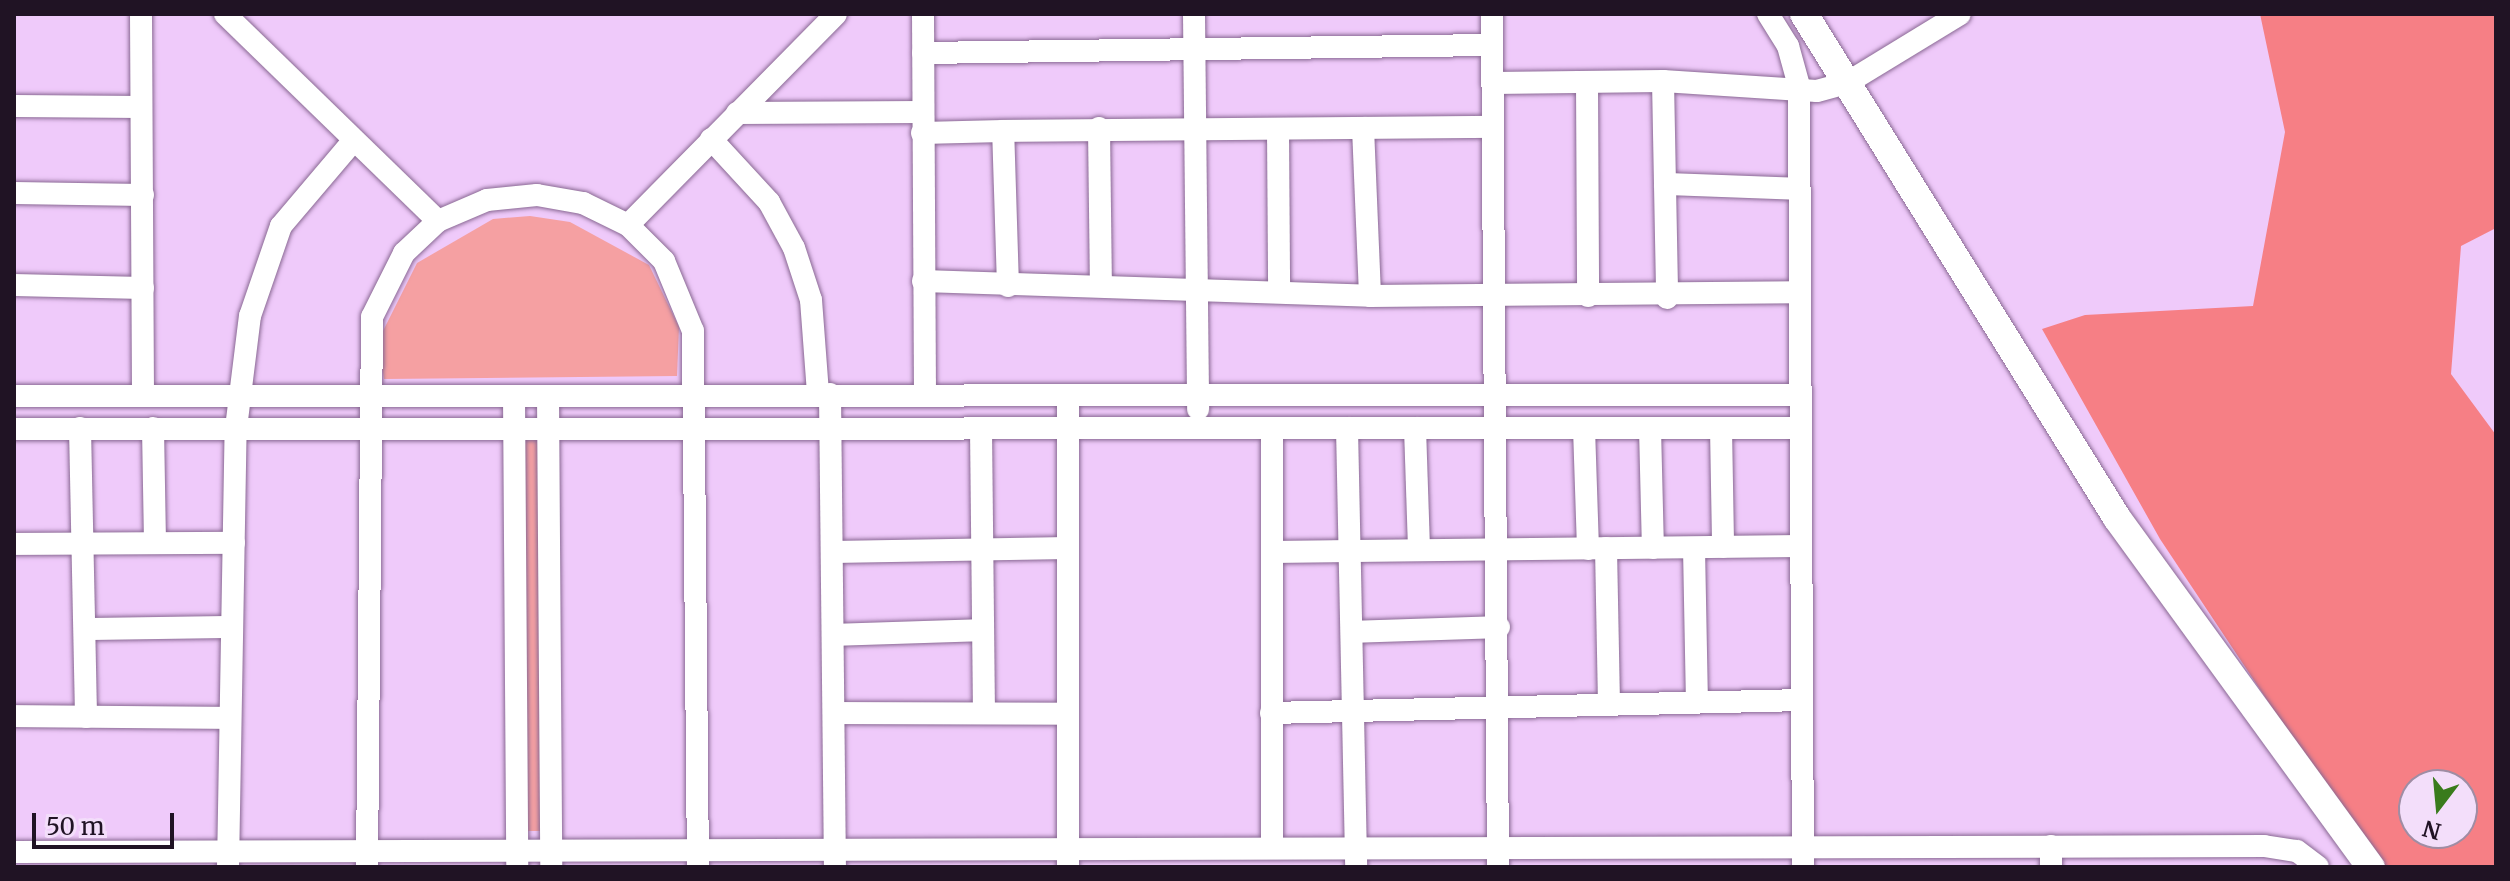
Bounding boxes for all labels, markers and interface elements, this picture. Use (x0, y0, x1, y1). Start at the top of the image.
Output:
north arrow (2398, 769, 2478, 849)
scale bar (36, 797, 178, 847)
text: 50 m (46, 811, 105, 842)
text: N (2420, 814, 2444, 846)

